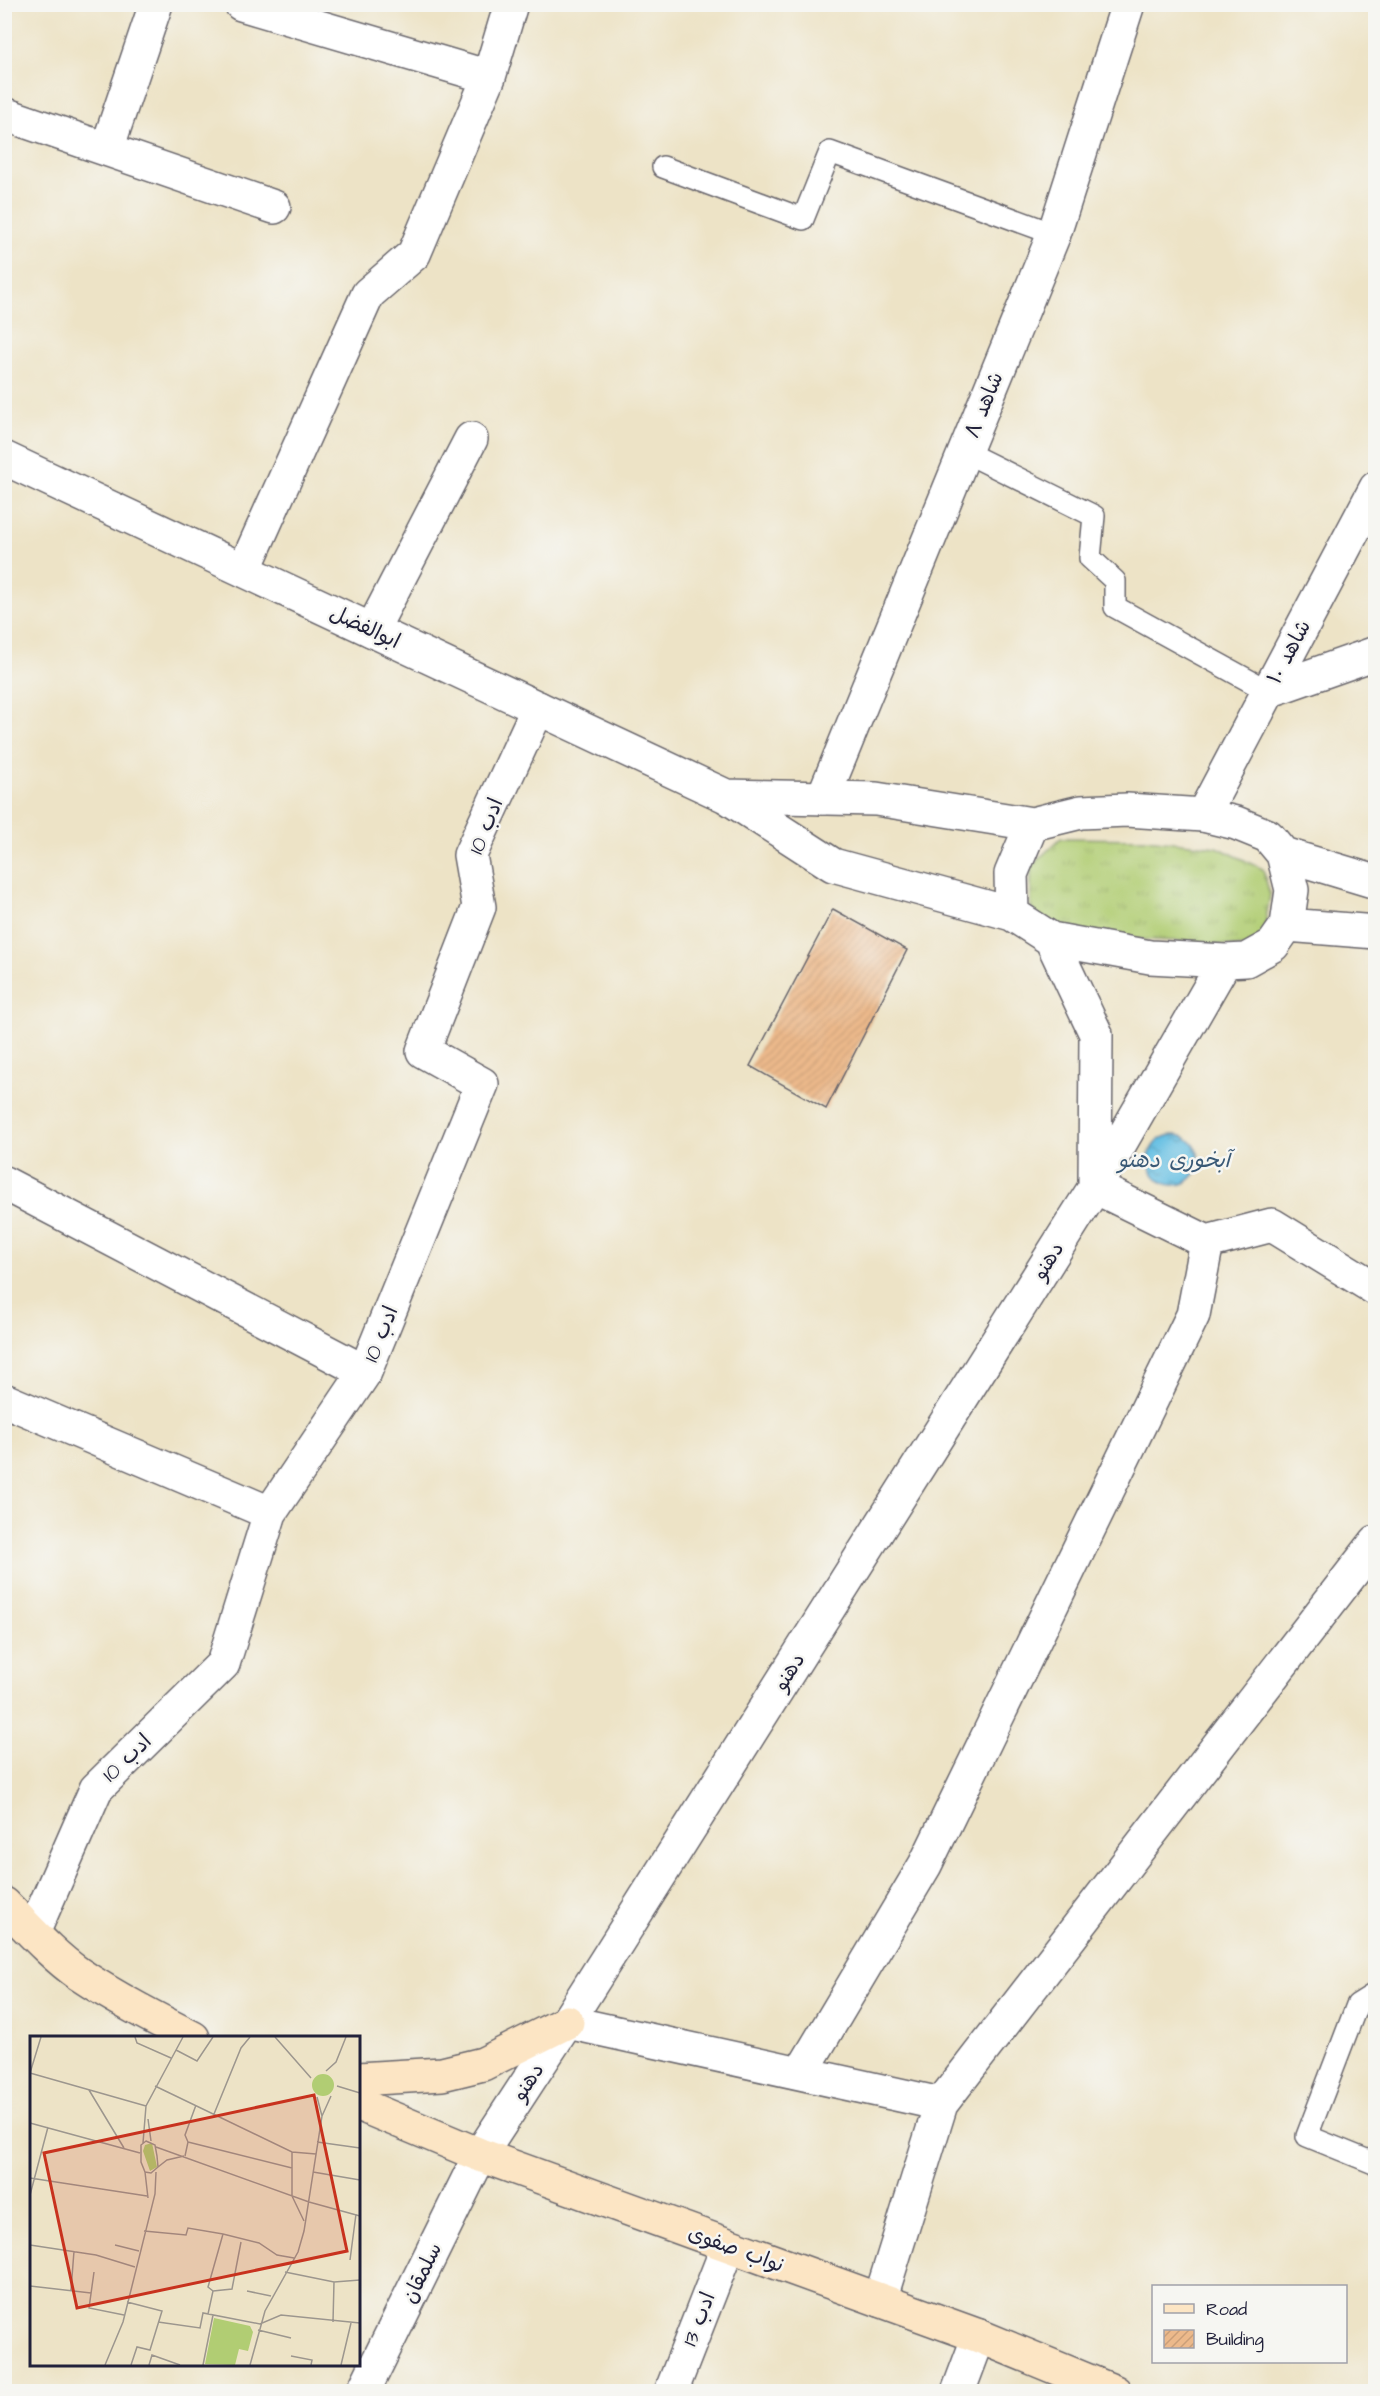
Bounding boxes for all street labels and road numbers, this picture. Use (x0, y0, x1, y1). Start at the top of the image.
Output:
street label: شاهد ۸ (958, 367, 1010, 443)
street label: ابوالفضل (325, 598, 405, 656)
street label: شاهد ۱۰ (1260, 615, 1318, 689)
street label: ادب 10 (462, 794, 510, 858)
street label: دهنو (1025, 1236, 1071, 1286)
street label: ادب 10 (357, 1302, 405, 1366)
street label: دهنو (766, 1647, 812, 1697)
street label: ادب 10 (96, 1727, 158, 1789)
street label: دهنو (504, 2057, 551, 2107)
street label: نواب صفوی (684, 2218, 788, 2280)
street label: سلمقان (395, 2238, 449, 2308)
street label: ادب 13 (676, 2288, 722, 2350)

